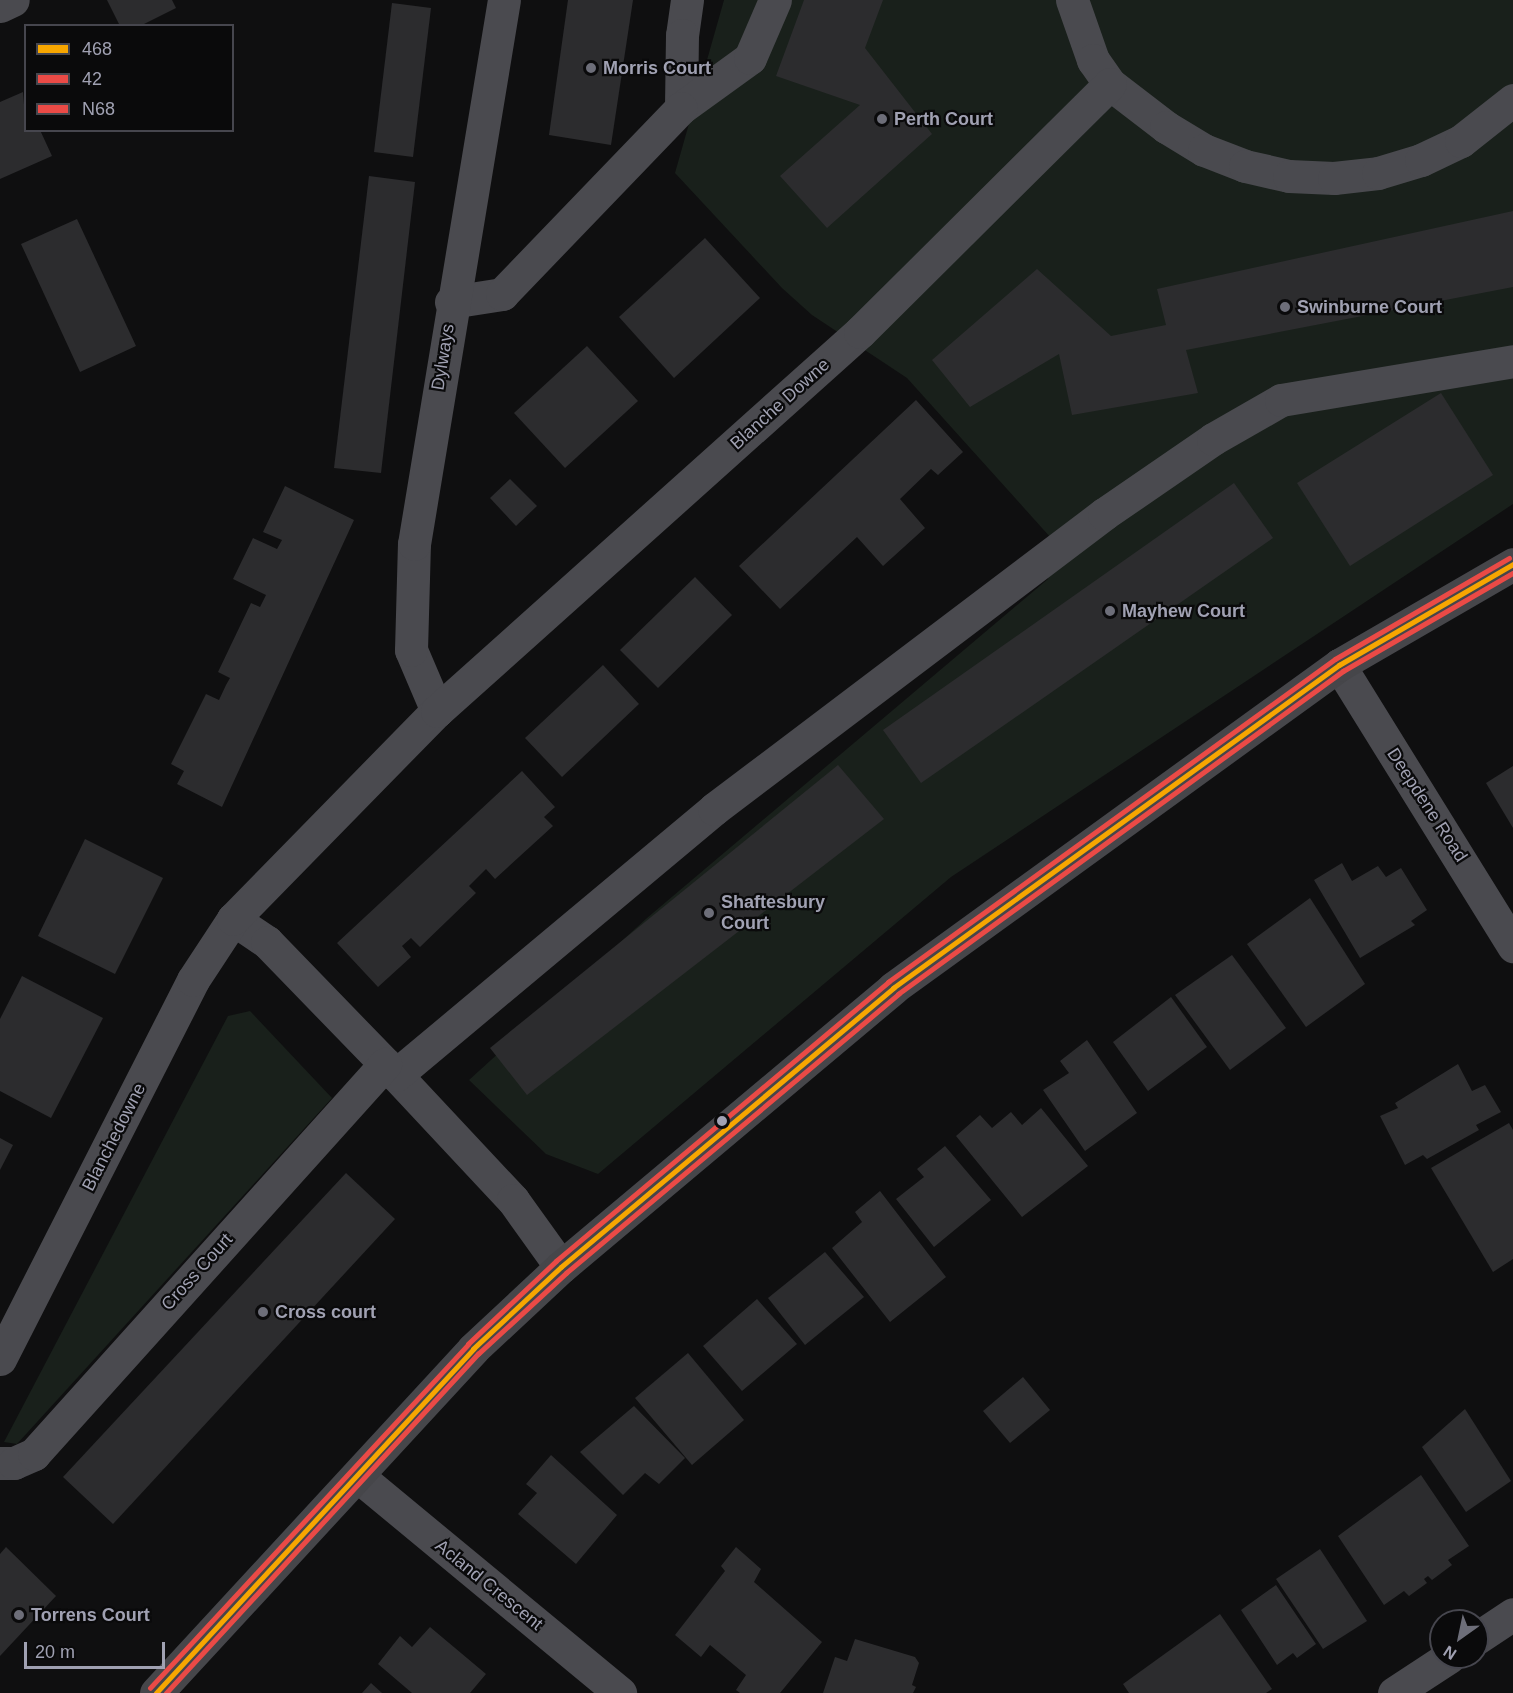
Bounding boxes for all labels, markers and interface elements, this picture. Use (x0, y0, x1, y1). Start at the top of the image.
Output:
legend (24, 24, 234, 132)
text: 468 (82, 39, 112, 59)
place label: Morris Court (603, 57, 711, 79)
marker: Morris Court (584, 61, 598, 75)
text: 42 (82, 69, 102, 89)
text: N68 (82, 99, 115, 119)
place label: Perth Court (894, 108, 993, 130)
marker: Perth Court (875, 112, 889, 126)
place label: Swinburne Court (1297, 296, 1442, 318)
marker: Swinburne Court (1278, 300, 1292, 314)
street label: Dylways (427, 322, 459, 392)
street label: Blanche Downe (726, 354, 834, 454)
place label: Mayhew Court (1122, 600, 1245, 622)
marker: Mayhew Court (1103, 604, 1117, 618)
street label: Deepdene Road (1382, 744, 1472, 866)
place label: Shaftesbury Court (721, 892, 825, 934)
marker: Shaftesbury Court (702, 906, 716, 920)
street label: Blanchedowne (78, 1079, 150, 1195)
unlabelled marker (716, 1115, 728, 1127)
street label: Cross Court (157, 1229, 237, 1315)
place label: Cross court (275, 1301, 376, 1323)
marker: Cross court (256, 1305, 270, 1319)
street label: Acland Crescent (431, 1535, 547, 1635)
place label: Torrens Court (31, 1604, 150, 1626)
marker: Torrens Court (12, 1608, 26, 1622)
north arrow (1429, 1609, 1489, 1669)
scale bar (27, 1630, 168, 1668)
text: 20 m (35, 1642, 75, 1662)
text: N (1441, 1643, 1459, 1663)

